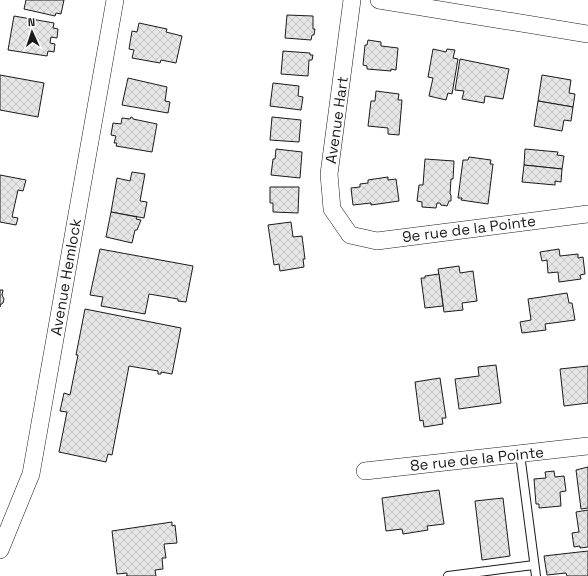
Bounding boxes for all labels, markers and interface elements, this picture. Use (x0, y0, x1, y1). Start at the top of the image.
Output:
north arrow (12, 12, 52, 52)
text: N (27, 15, 36, 29)
street label: Avenue Hart (321, 75, 352, 165)
street label: 9e rue de la Pointe (401, 211, 537, 246)
street label: Avenue Hemlock (46, 217, 85, 337)
street label: 8e rue de la Pointe (409, 442, 545, 475)

